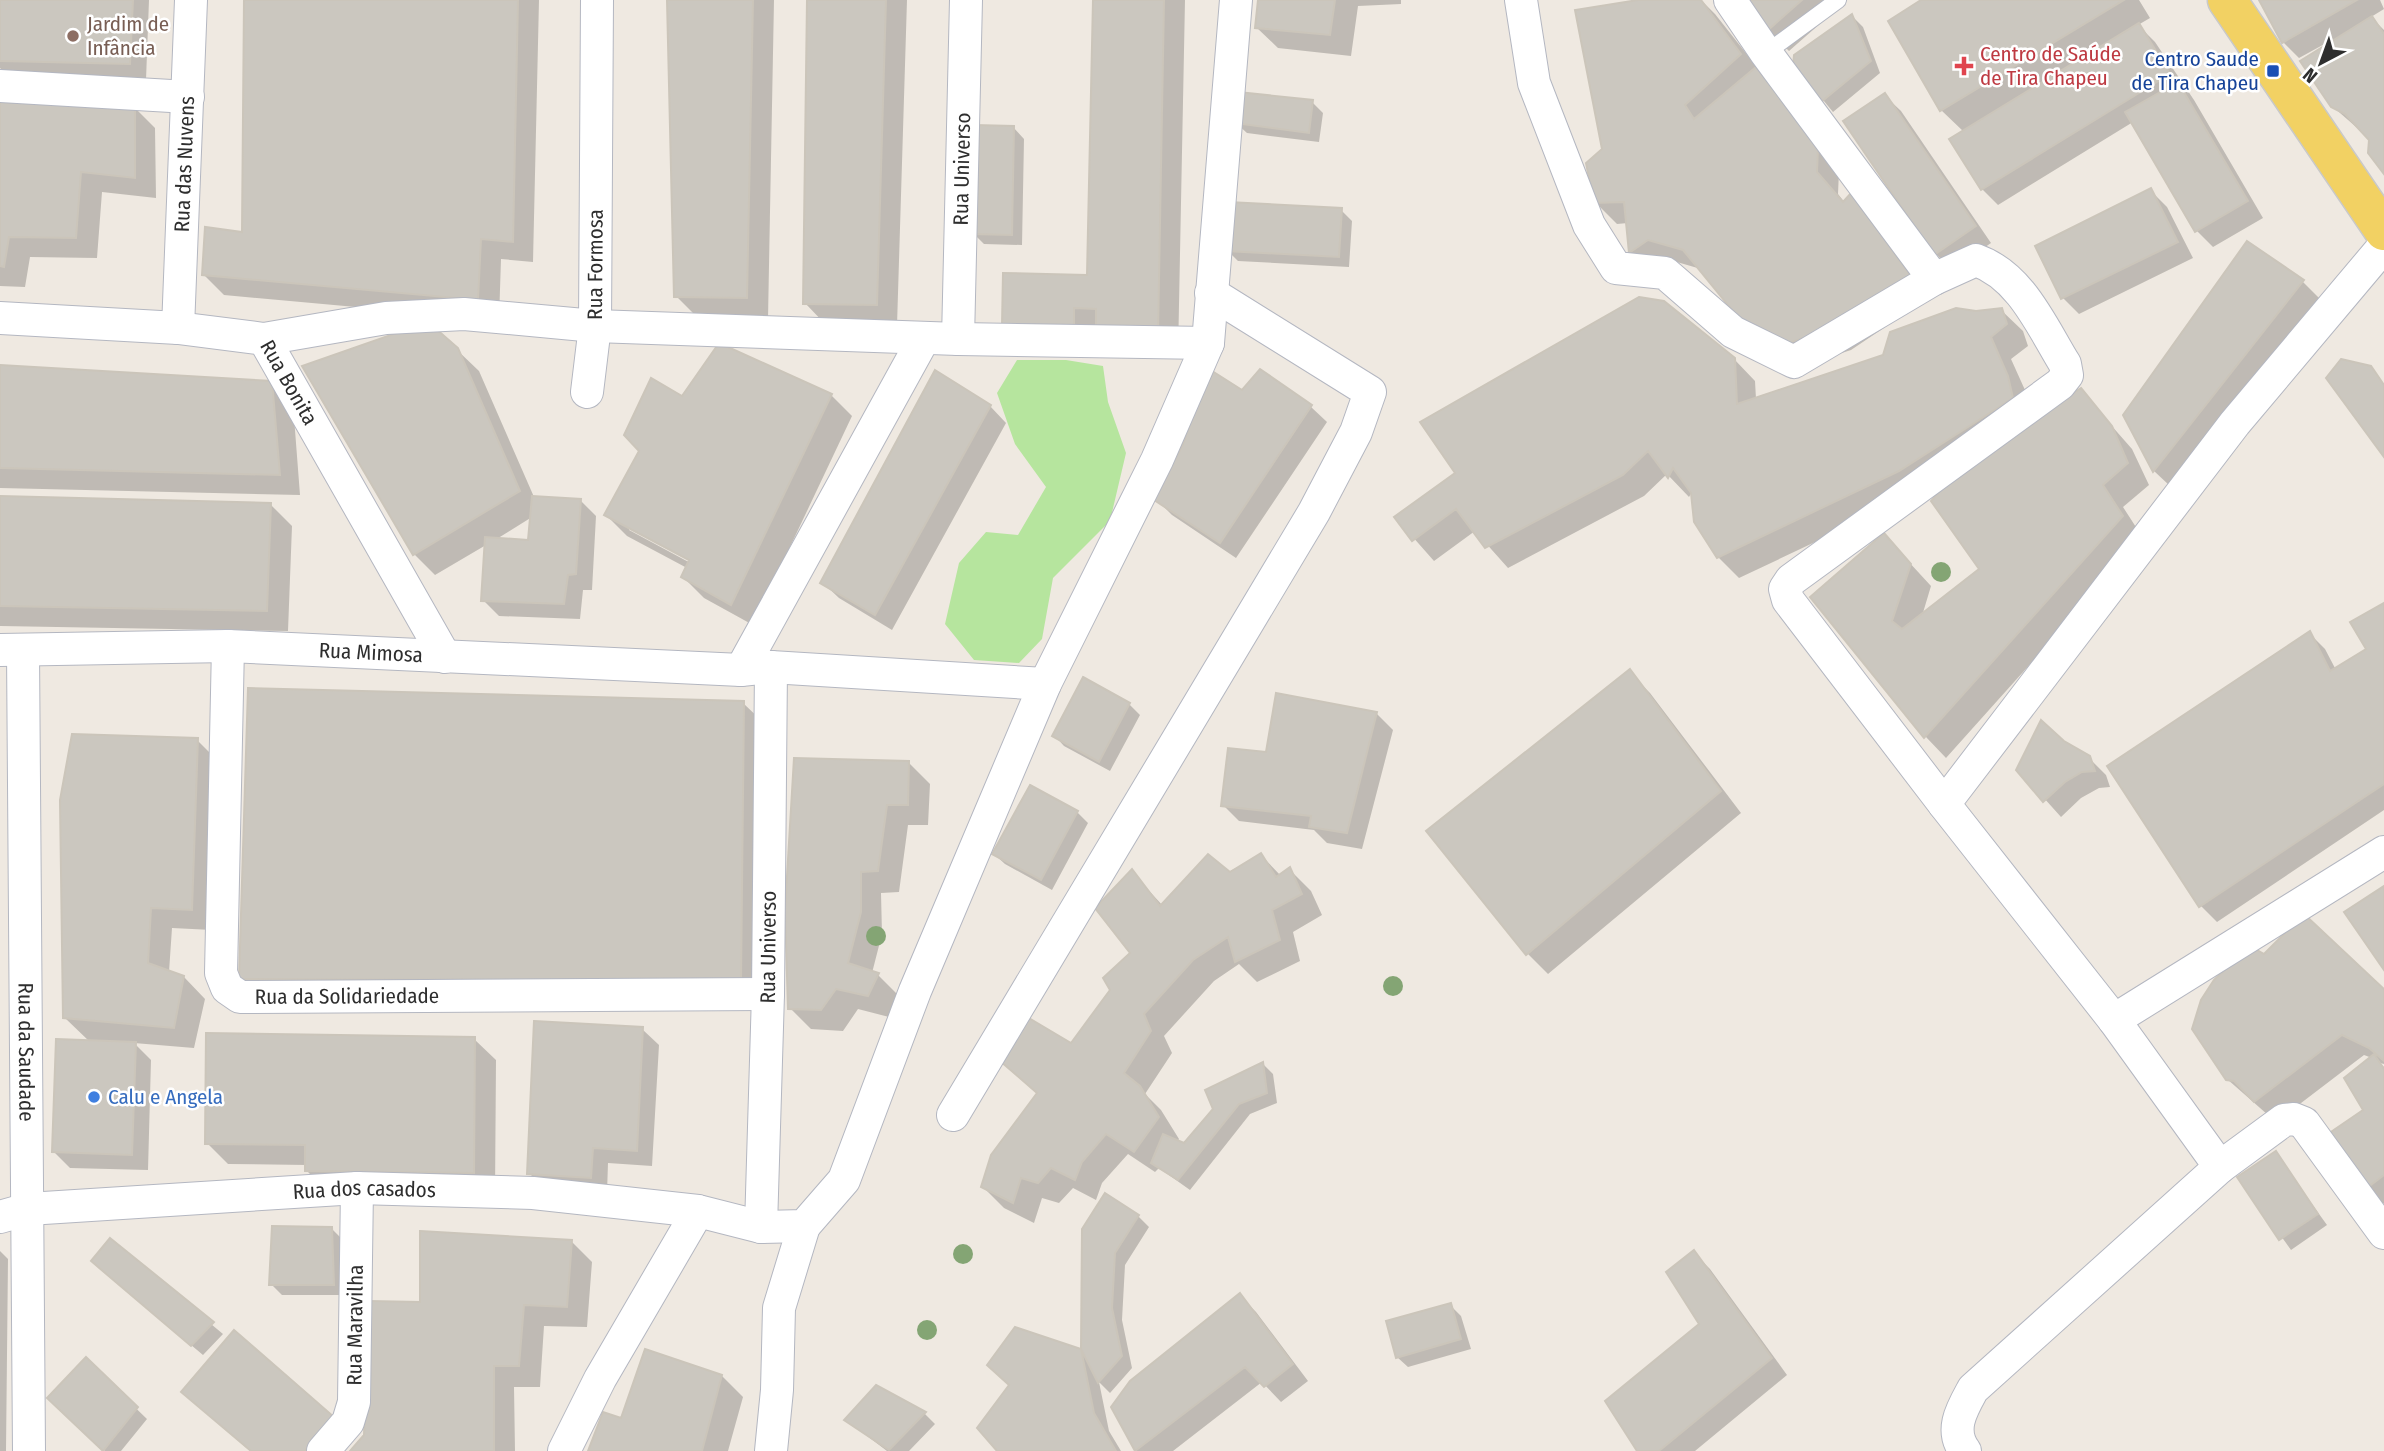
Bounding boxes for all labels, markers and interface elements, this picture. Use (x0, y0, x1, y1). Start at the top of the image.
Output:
place label: Jardim de Infância (87, 11, 169, 61)
marker: Jardim de Infância (65, 28, 81, 44)
north arrow (2286, 28, 2356, 98)
place label: Centro de Saúde de Tira Chapeu (1980, 41, 2121, 91)
place label: Centro Saude de Tira Chapeu (2131, 46, 2259, 96)
marker: Centro de Saúde de Tira Chapeu (1954, 56, 1974, 76)
marker: Centro Saude de Tira Chapeu (2265, 63, 2281, 79)
text: N (2298, 63, 2322, 88)
street label: Rua das Nuvens (169, 95, 200, 233)
street label: Rua Universo (948, 112, 976, 226)
street label: Rua Formosa (582, 209, 609, 320)
street label: Rua Bonita (254, 335, 323, 430)
street label: Rua Mimosa (318, 637, 423, 668)
street label: Rua Universo (755, 890, 782, 1004)
street label: Rua da Saudade (12, 982, 40, 1122)
street label: Rua da Solidariedade (255, 983, 439, 1010)
place label: Calu e Angela (108, 1084, 223, 1110)
marker: Calu e Angela (86, 1089, 102, 1105)
street label: Rua dos casados (292, 1175, 436, 1205)
street label: Rua Maravilha (341, 1264, 369, 1386)

